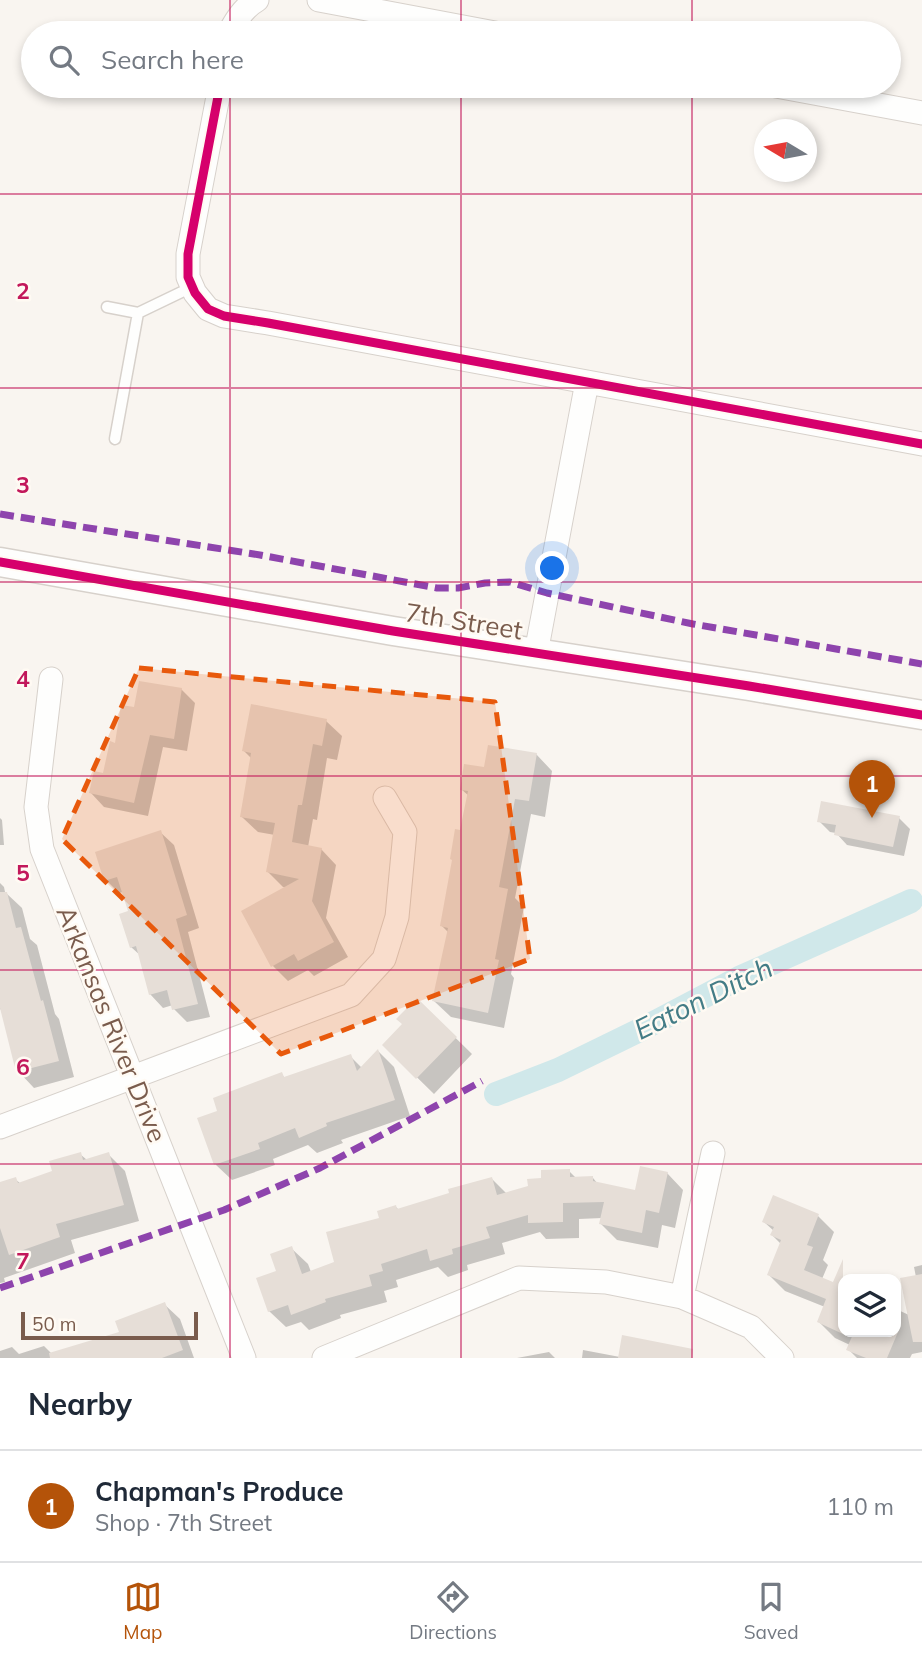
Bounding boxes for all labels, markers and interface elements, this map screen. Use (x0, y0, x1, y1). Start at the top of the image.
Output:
search box (21, 21, 901, 98)
icon: search (45, 41, 83, 79)
text: Search here (101, 43, 244, 76)
north arrow (754, 119, 817, 182)
text: 2 (16, 276, 30, 305)
text: 3 (16, 470, 30, 499)
your location (535, 551, 569, 585)
street label: 7th Street (403, 595, 525, 647)
text: 4 (16, 664, 30, 693)
pin: 1 (849, 760, 895, 818)
text: 5 (16, 858, 30, 887)
street label: Arkansas River Drive (50, 901, 174, 1147)
water label: Eaton Ditch (628, 949, 778, 1047)
text: 6 (16, 1052, 30, 1081)
text: 7 (16, 1246, 30, 1275)
map controls (838, 1274, 901, 1337)
button: layers (838, 1274, 901, 1337)
scale bar (21, 1309, 198, 1341)
text: 50 m (32, 1312, 76, 1336)
text: Nearby (28, 1385, 132, 1423)
text: Chapman's Produce (95, 1475, 344, 1508)
text: 1 (44, 1492, 58, 1521)
text: 110 m (826, 1492, 894, 1521)
text: Shop · 7th Street (95, 1508, 272, 1537)
tab: Map (123, 1578, 162, 1644)
tab: Directions (409, 1578, 497, 1644)
tab: Saved (744, 1578, 799, 1644)

